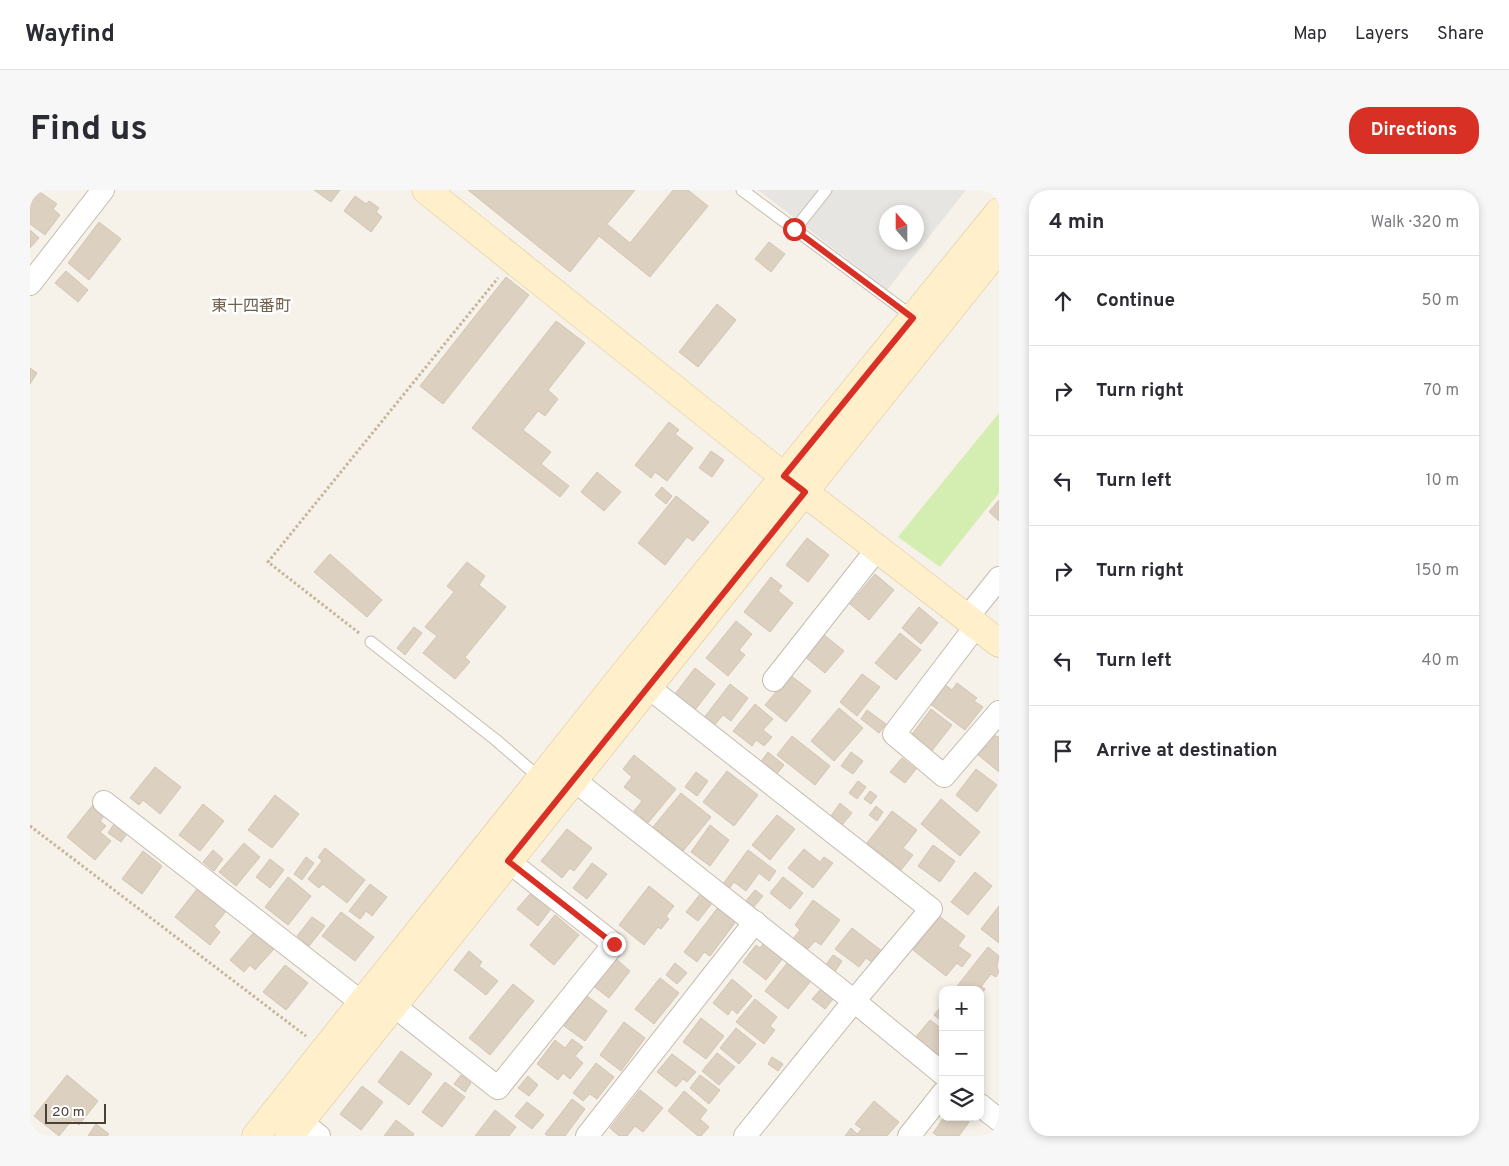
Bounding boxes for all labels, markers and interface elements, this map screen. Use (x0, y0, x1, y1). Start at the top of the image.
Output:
text: Wayfind (25, 20, 115, 50)
text: Map (1293, 23, 1327, 46)
text: Layers (1355, 23, 1409, 46)
text: Share (1437, 23, 1484, 46)
button: Directions (1349, 107, 1479, 154)
text: Find us (30, 108, 148, 152)
north arrow (879, 205, 924, 250)
text: 4 min (1049, 209, 1105, 236)
text: Walk · 320 m (1371, 213, 1459, 233)
route start (783, 218, 806, 241)
icon: ahead (1049, 287, 1077, 315)
text: Continue (1096, 289, 1175, 313)
text: 50 m (1422, 291, 1459, 311)
district label: 東十四番町 (211, 297, 291, 317)
icon: right (1049, 377, 1077, 405)
text: Turn right (1096, 379, 1184, 403)
text: 70 m (1424, 381, 1459, 401)
icon: left (1049, 467, 1077, 495)
text: Turn left (1096, 469, 1172, 493)
text: 10 m (1425, 471, 1459, 491)
icon: right (1049, 557, 1077, 585)
text: Turn right (1096, 559, 1184, 583)
text: 150 m (1416, 561, 1459, 581)
icon: left (1049, 647, 1077, 675)
text: Turn left (1096, 649, 1172, 673)
text: 40 m (1421, 651, 1459, 671)
icon: arrive (1049, 737, 1077, 765)
text: Arrive at destination (1096, 739, 1277, 763)
route end (603, 933, 626, 956)
map controls (939, 986, 984, 1121)
button: + (939, 986, 984, 1031)
button: − (939, 1031, 984, 1076)
button: layers (939, 1076, 984, 1121)
scale bar (45, 1101, 106, 1124)
text: 20 m (52, 1104, 85, 1121)

